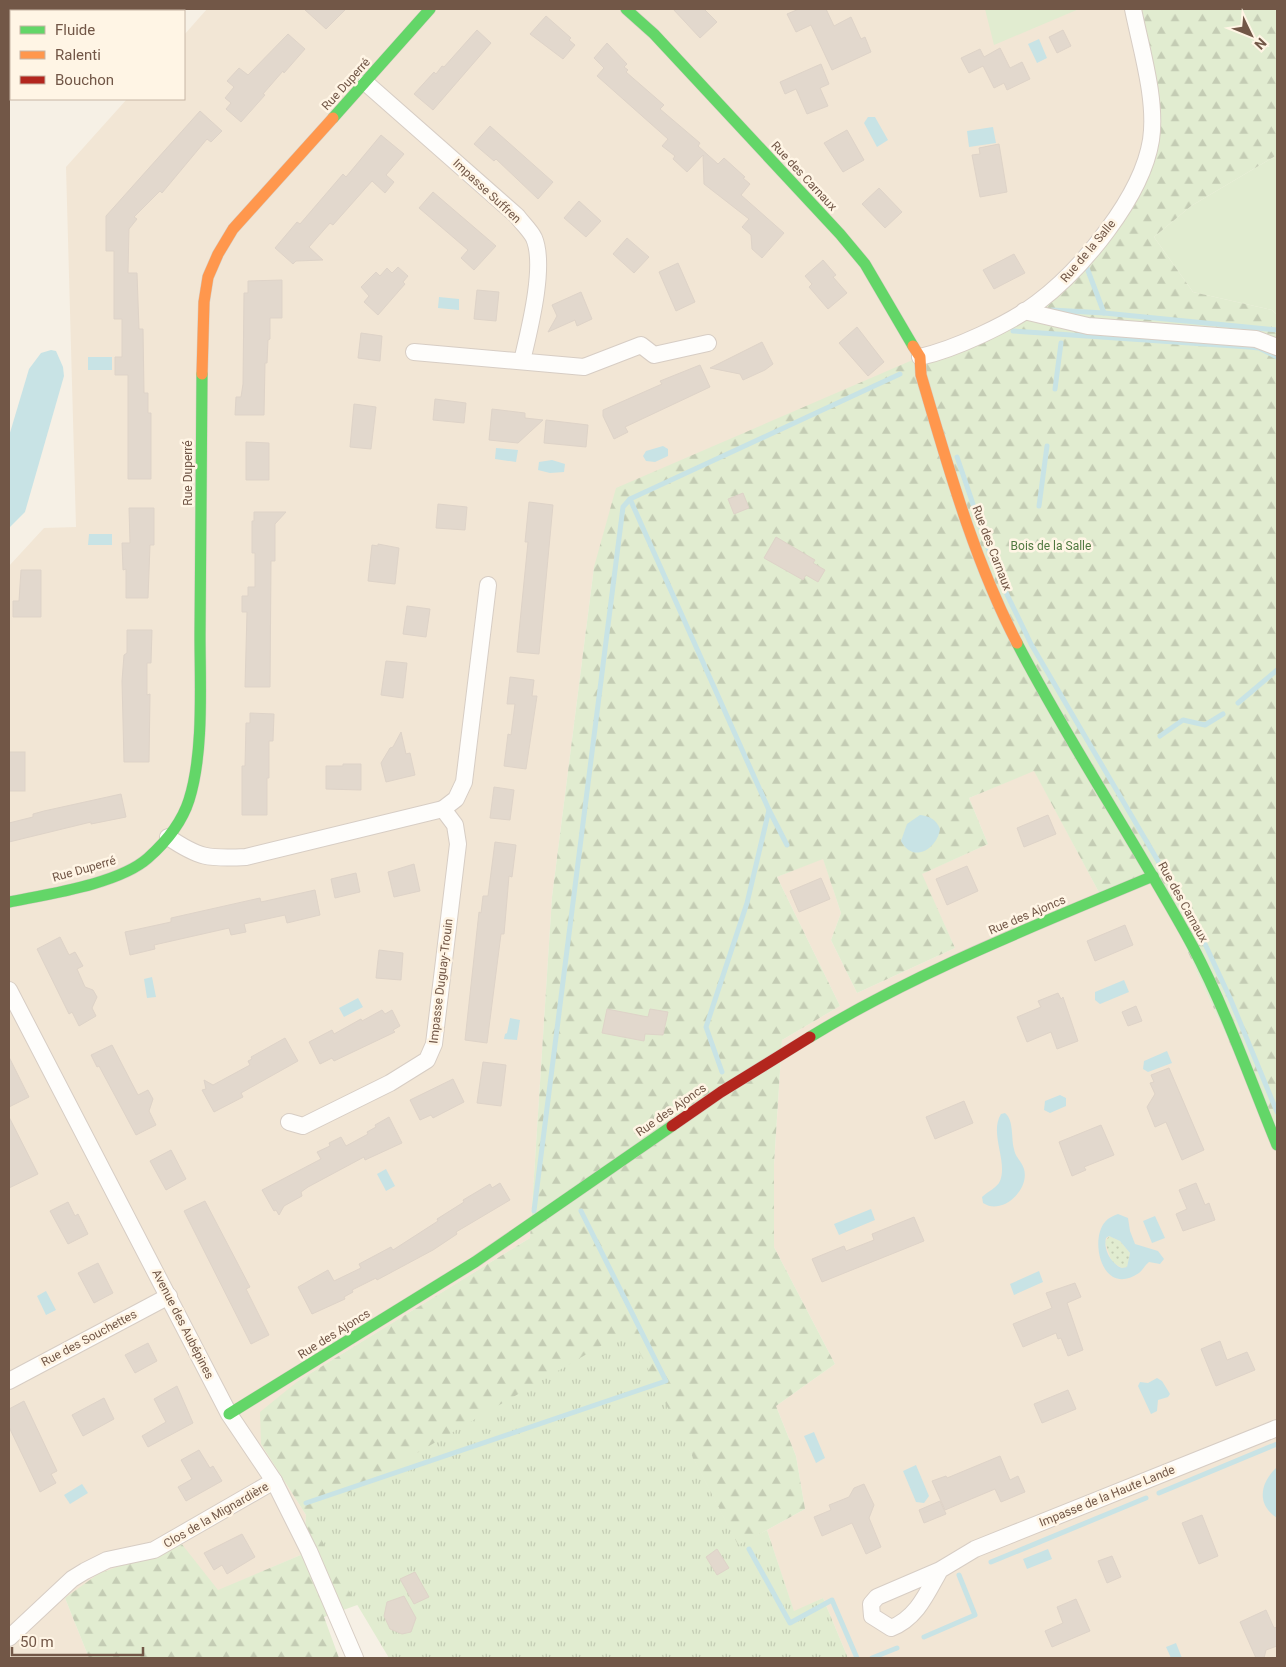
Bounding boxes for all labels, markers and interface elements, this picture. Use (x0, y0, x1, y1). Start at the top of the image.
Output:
legend (10, 10, 185, 100)
north arrow (1226, 10, 1276, 60)
text: Fluide (55, 21, 95, 39)
text: N (1251, 35, 1270, 53)
text: Ralenti (55, 46, 101, 64)
street label: Rue Duperré (319, 55, 373, 113)
text: Bouchon (55, 71, 114, 89)
street label: Rue des Carnaux (768, 138, 840, 214)
street label: Impasse Suffren (450, 156, 524, 226)
street label: Rue de la Salle (1058, 217, 1118, 285)
street label: Rue Duperré (181, 440, 195, 506)
street label: Rue des Carnaux (969, 504, 1015, 592)
park label: Bois de la Salle (1011, 539, 1091, 553)
street label: Rue Duperré (51, 853, 117, 885)
street label: Rue des Carnaux (1155, 859, 1211, 945)
street label: Rue des Ajoncs (986, 892, 1068, 938)
street label: Impasse Duguay-Trouin (426, 918, 456, 1044)
street label: Rue des Ajoncs (633, 1081, 709, 1139)
street label: Avenue des Aubépines (149, 1267, 217, 1381)
street label: Rue des Ajoncs (295, 1306, 373, 1362)
street label: Rue des Souchettes (39, 1307, 139, 1369)
street label: Impasse de la Haute Lande (1037, 1462, 1177, 1530)
street label: Clos de la Mignardière (161, 1479, 271, 1551)
scale bar (12, 1624, 144, 1656)
text: 50 m (20, 1633, 54, 1651)

